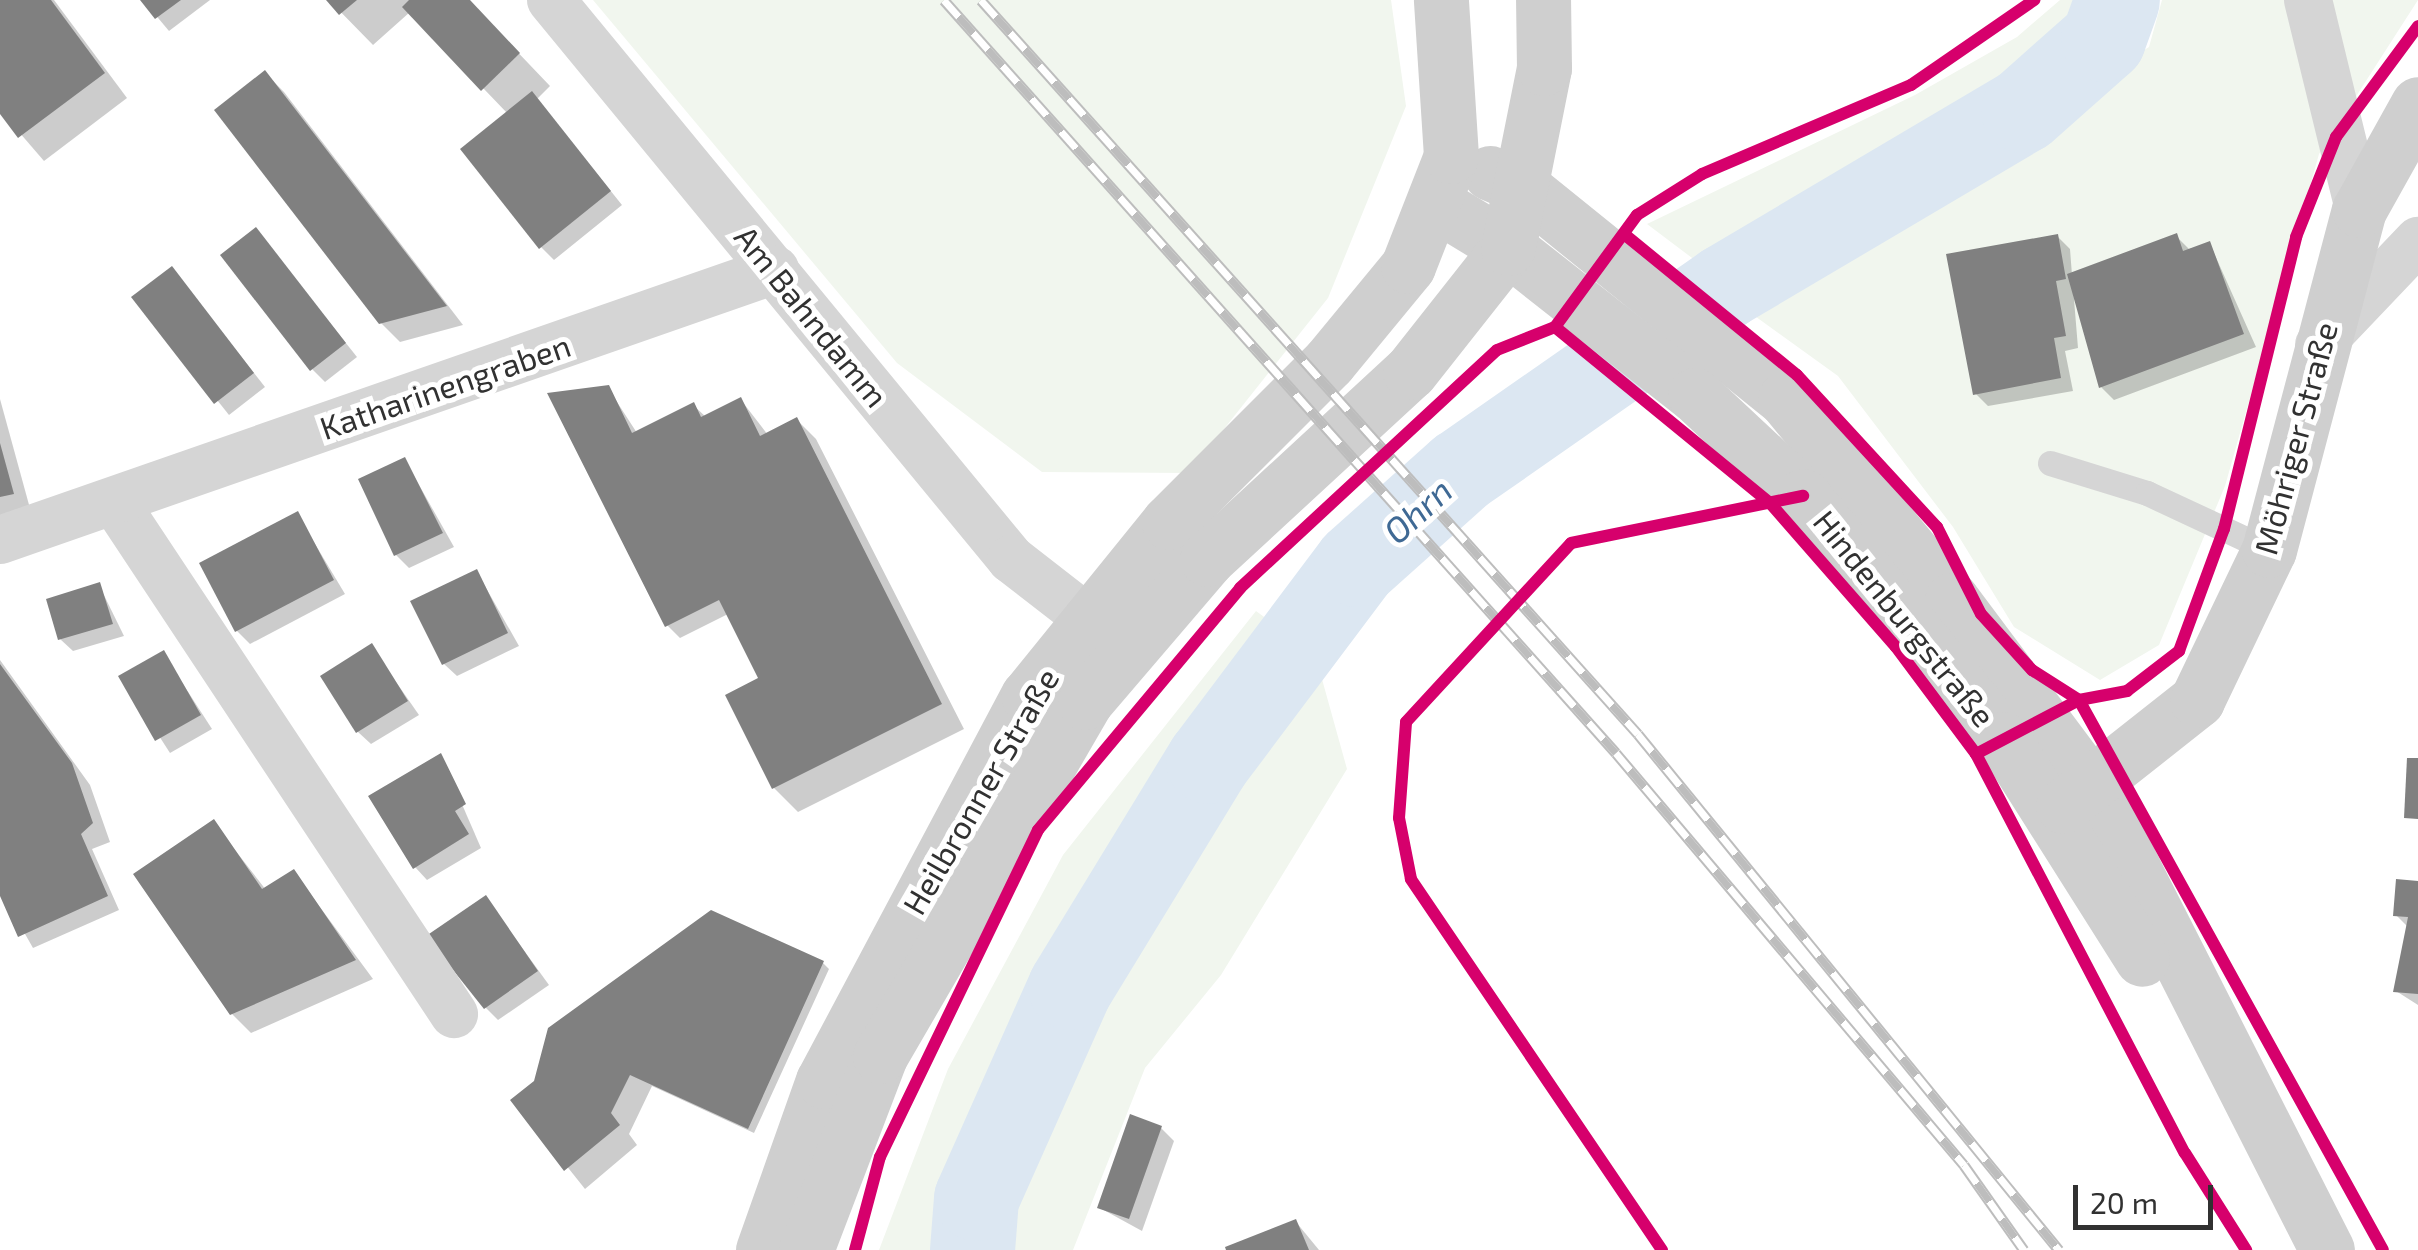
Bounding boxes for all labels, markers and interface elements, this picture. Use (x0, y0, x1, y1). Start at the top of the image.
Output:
street label: Am Bahndamm (727, 218, 897, 414)
street label: Möhriger Straße (2245, 317, 2345, 559)
street label: Katharinengraben (315, 325, 575, 447)
water label: Ohrn (1374, 468, 1460, 552)
street label: Hindenburgstraße (1806, 502, 2004, 734)
street label: Heilbronner Straße (894, 661, 1066, 921)
scale bar (2078, 1165, 2218, 1227)
text: 20 m (2090, 1184, 2158, 1220)

